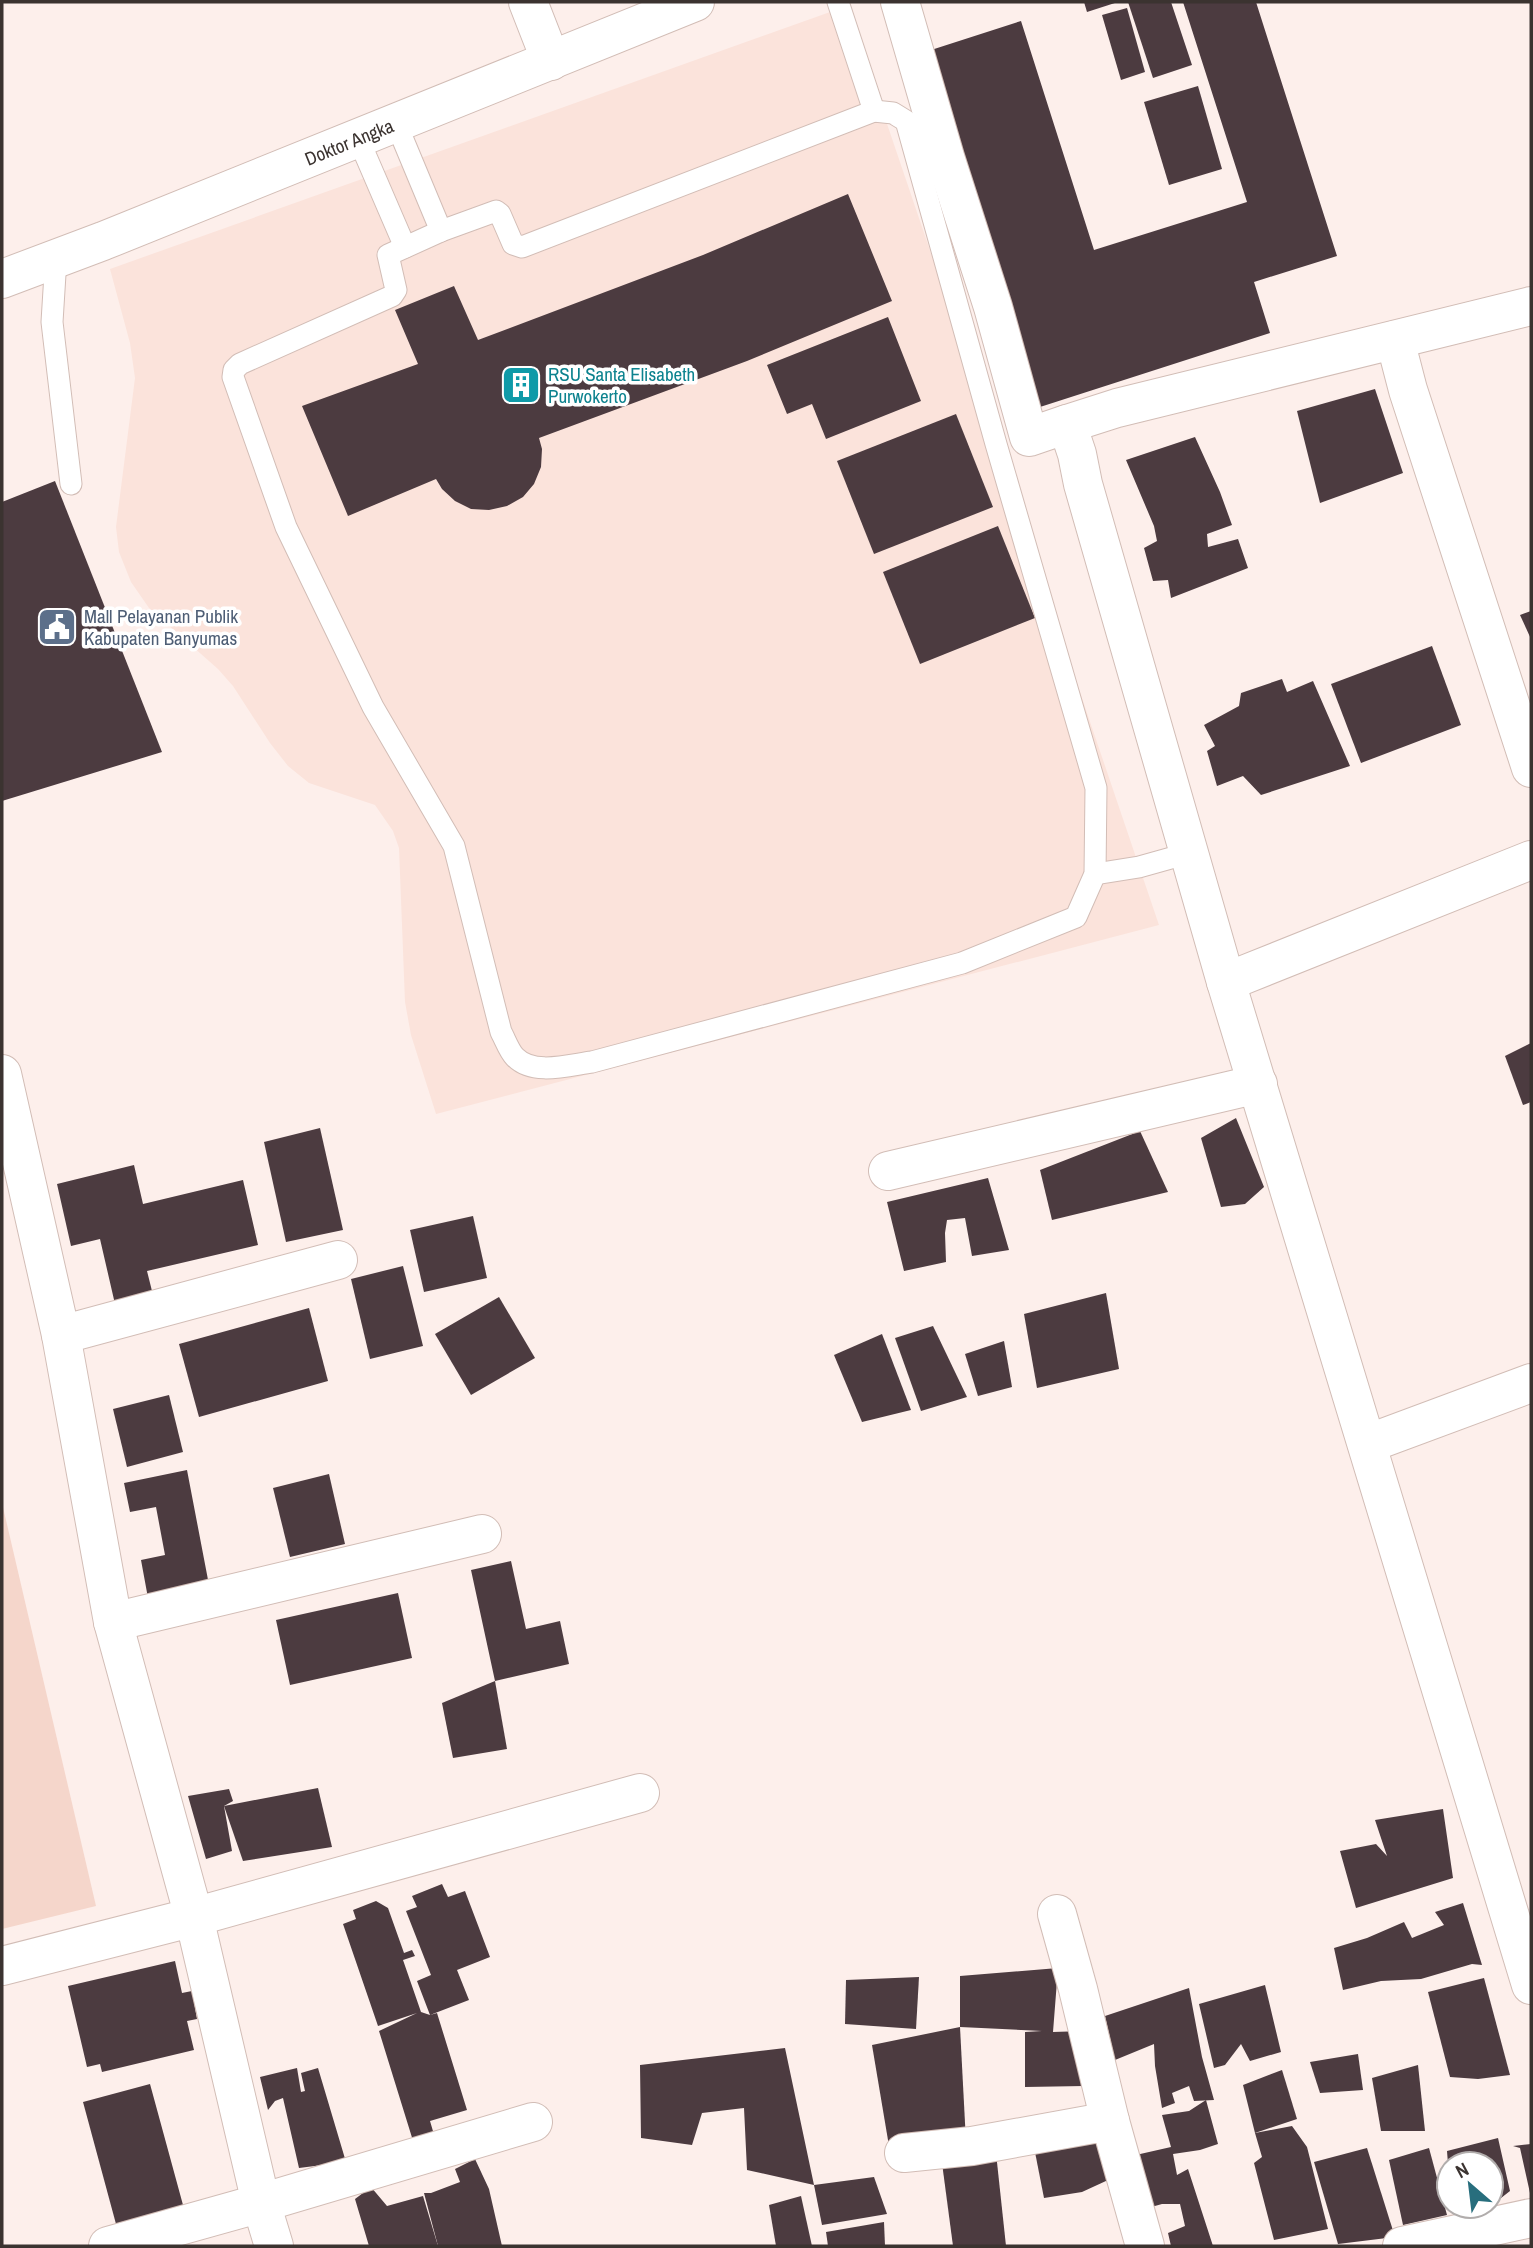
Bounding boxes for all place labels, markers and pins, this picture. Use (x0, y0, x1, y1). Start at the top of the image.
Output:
place label: RSU Santa Elisabeth Purwokerto (548, 361, 695, 409)
building icon: RSU Santa Elisabeth Purwokerto (500, 364, 542, 406)
place label: Mall Pelayanan Publik Kabupaten Banyumas (84, 603, 238, 651)
public building icon: Mall Pelayanan Publik Kabupaten Banyumas (36, 606, 78, 648)

